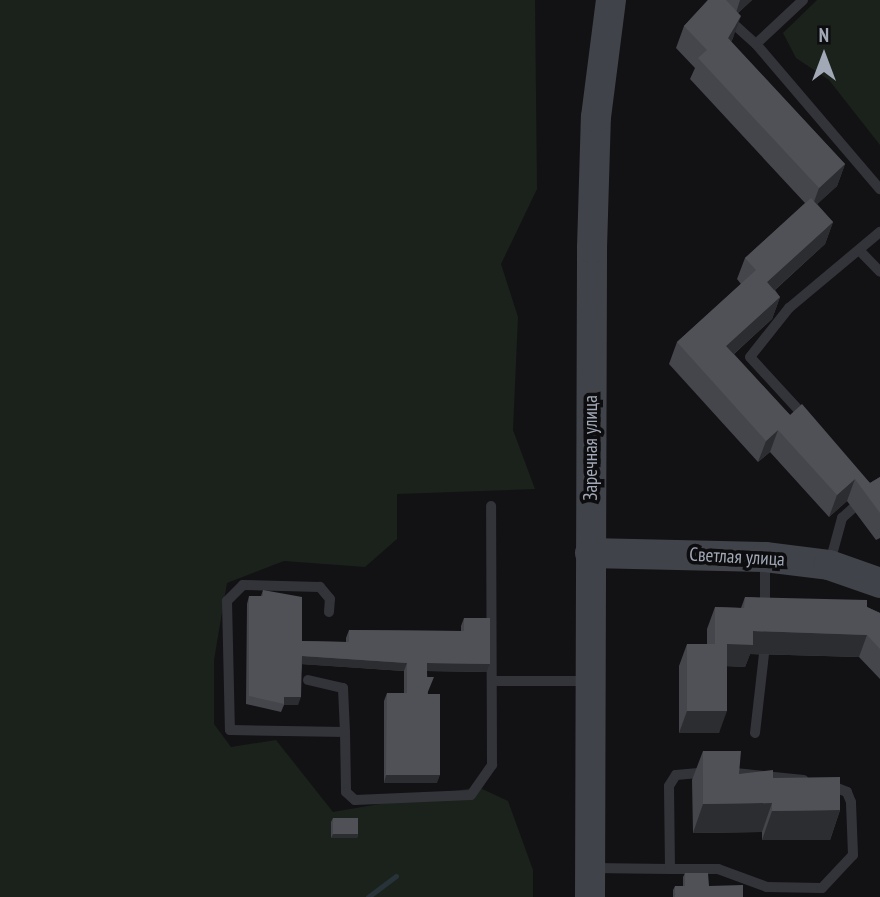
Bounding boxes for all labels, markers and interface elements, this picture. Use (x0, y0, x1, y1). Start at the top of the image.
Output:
north arrow (789, 21, 859, 91)
text: N (819, 23, 829, 47)
street label: Заречная улица (580, 395, 602, 501)
street label: Светлая улица (689, 543, 785, 571)

